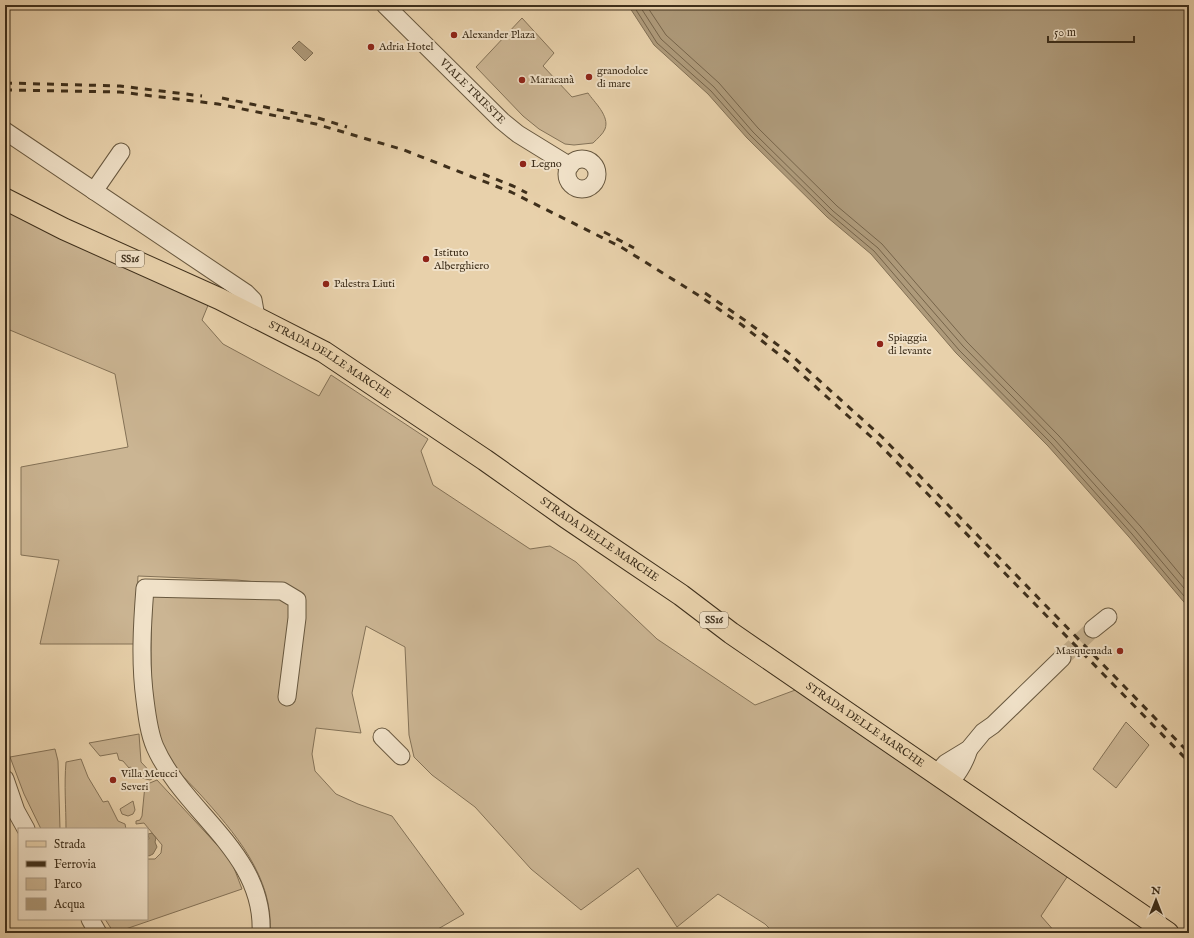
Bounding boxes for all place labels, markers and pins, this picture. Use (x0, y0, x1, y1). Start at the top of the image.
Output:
place label: Alexander Plaza (461, 28, 535, 42)
marker: Alexander Plaza (449, 30, 459, 40)
place label: Adria Hotel (378, 40, 433, 54)
marker: Adria Hotel (366, 42, 376, 52)
place label: granodolce di mare (597, 64, 648, 91)
marker: granodolce di mare (584, 72, 594, 82)
place label: Maracanà (530, 73, 574, 87)
marker: Maracanà (517, 75, 527, 85)
place label: Legno (531, 157, 562, 171)
marker: Legno (518, 159, 528, 169)
place label: Istituto Alberghiero (433, 246, 489, 273)
marker: Istituto Alberghiero (421, 254, 431, 264)
place label: Palestra Liuti (334, 277, 395, 291)
marker: Palestra Liuti (321, 279, 331, 289)
place label: Spiaggia di levante (888, 331, 931, 358)
marker: Spiaggia di levante (875, 339, 885, 349)
place label: Masquenada (1056, 644, 1112, 658)
marker: Masquenada (1115, 646, 1125, 656)
place label: Villa Meucci Severi (120, 767, 178, 794)
marker: Villa Meucci Severi (108, 775, 118, 785)

